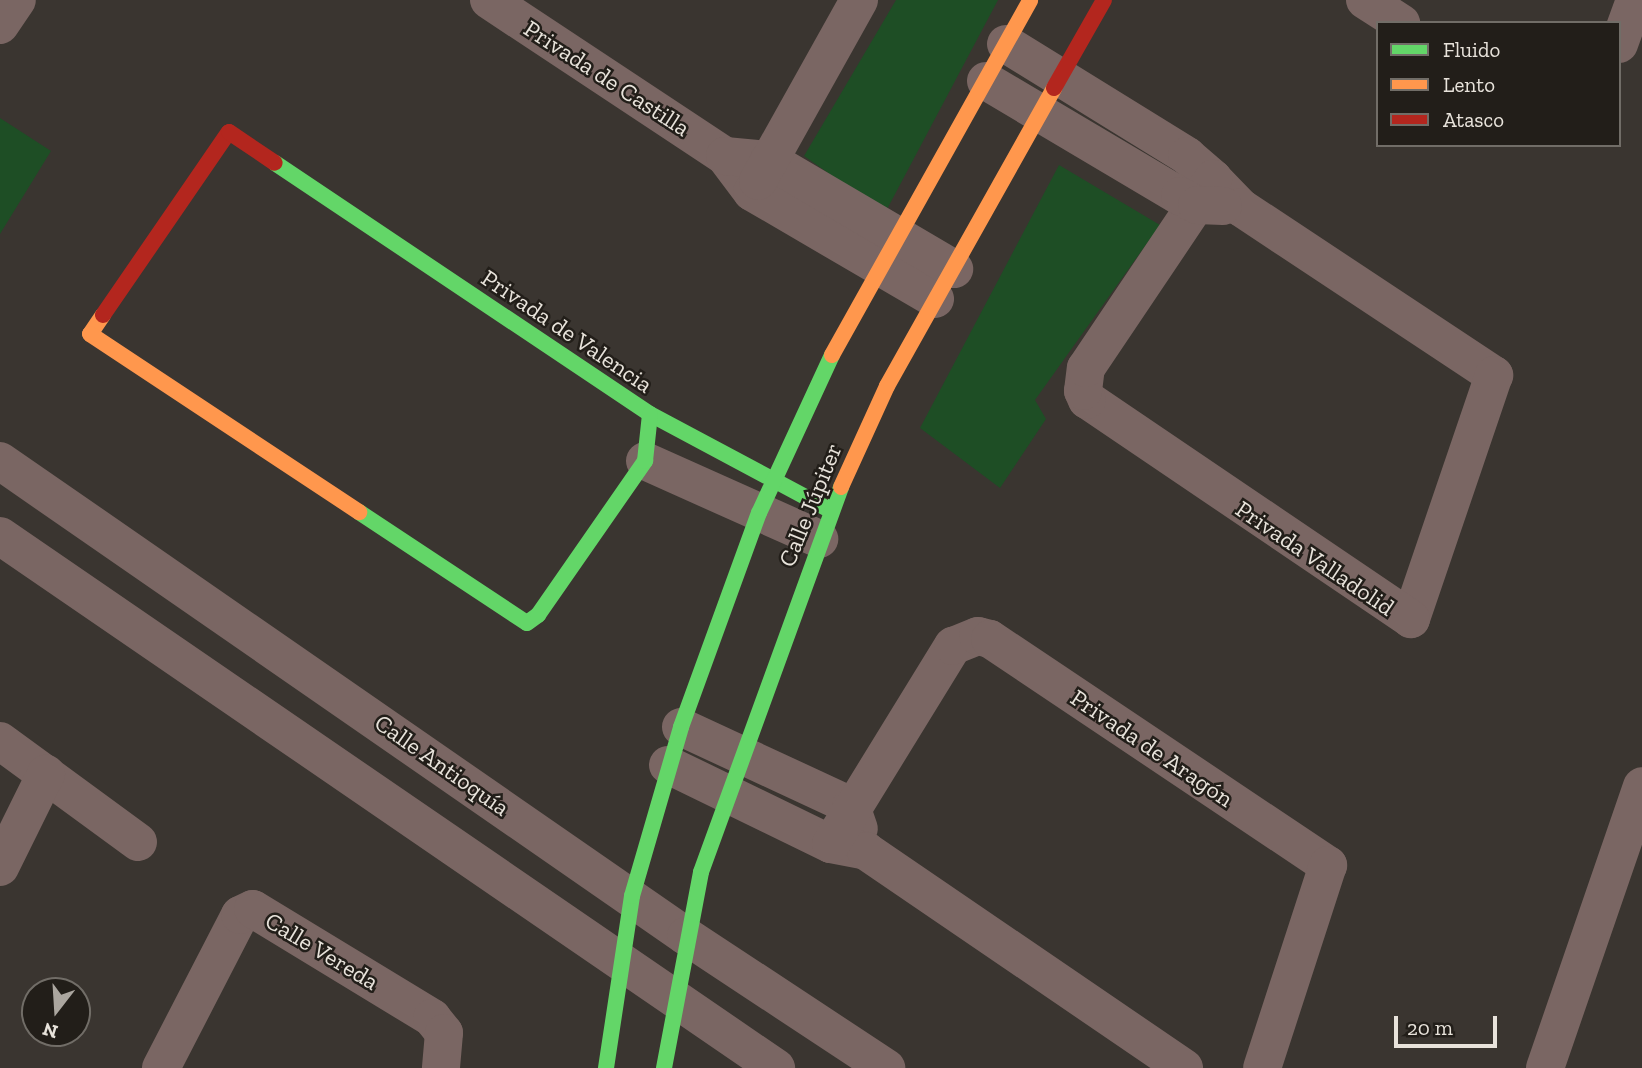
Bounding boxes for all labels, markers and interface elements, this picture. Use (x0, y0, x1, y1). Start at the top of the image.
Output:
street label: Privada de Castilla (519, 14, 695, 142)
legend (1376, 21, 1621, 147)
text: Fluido (1443, 37, 1500, 62)
text: Lento (1443, 72, 1495, 97)
text: Atasco (1443, 107, 1504, 132)
street label: Privada de Valencia (476, 263, 658, 399)
street label: Calle Júpiter (772, 439, 848, 571)
street label: Privada Valladolid (1230, 494, 1400, 622)
street label: Privada de Aragón (1065, 683, 1239, 813)
street label: Calle Antioquía (369, 708, 515, 822)
street label: Calle Vereda (260, 906, 384, 996)
north arrow (21, 977, 91, 1047)
scale bar (1397, 1002, 1500, 1046)
text: 20 m (1407, 1015, 1453, 1040)
text: N (40, 1018, 61, 1044)

